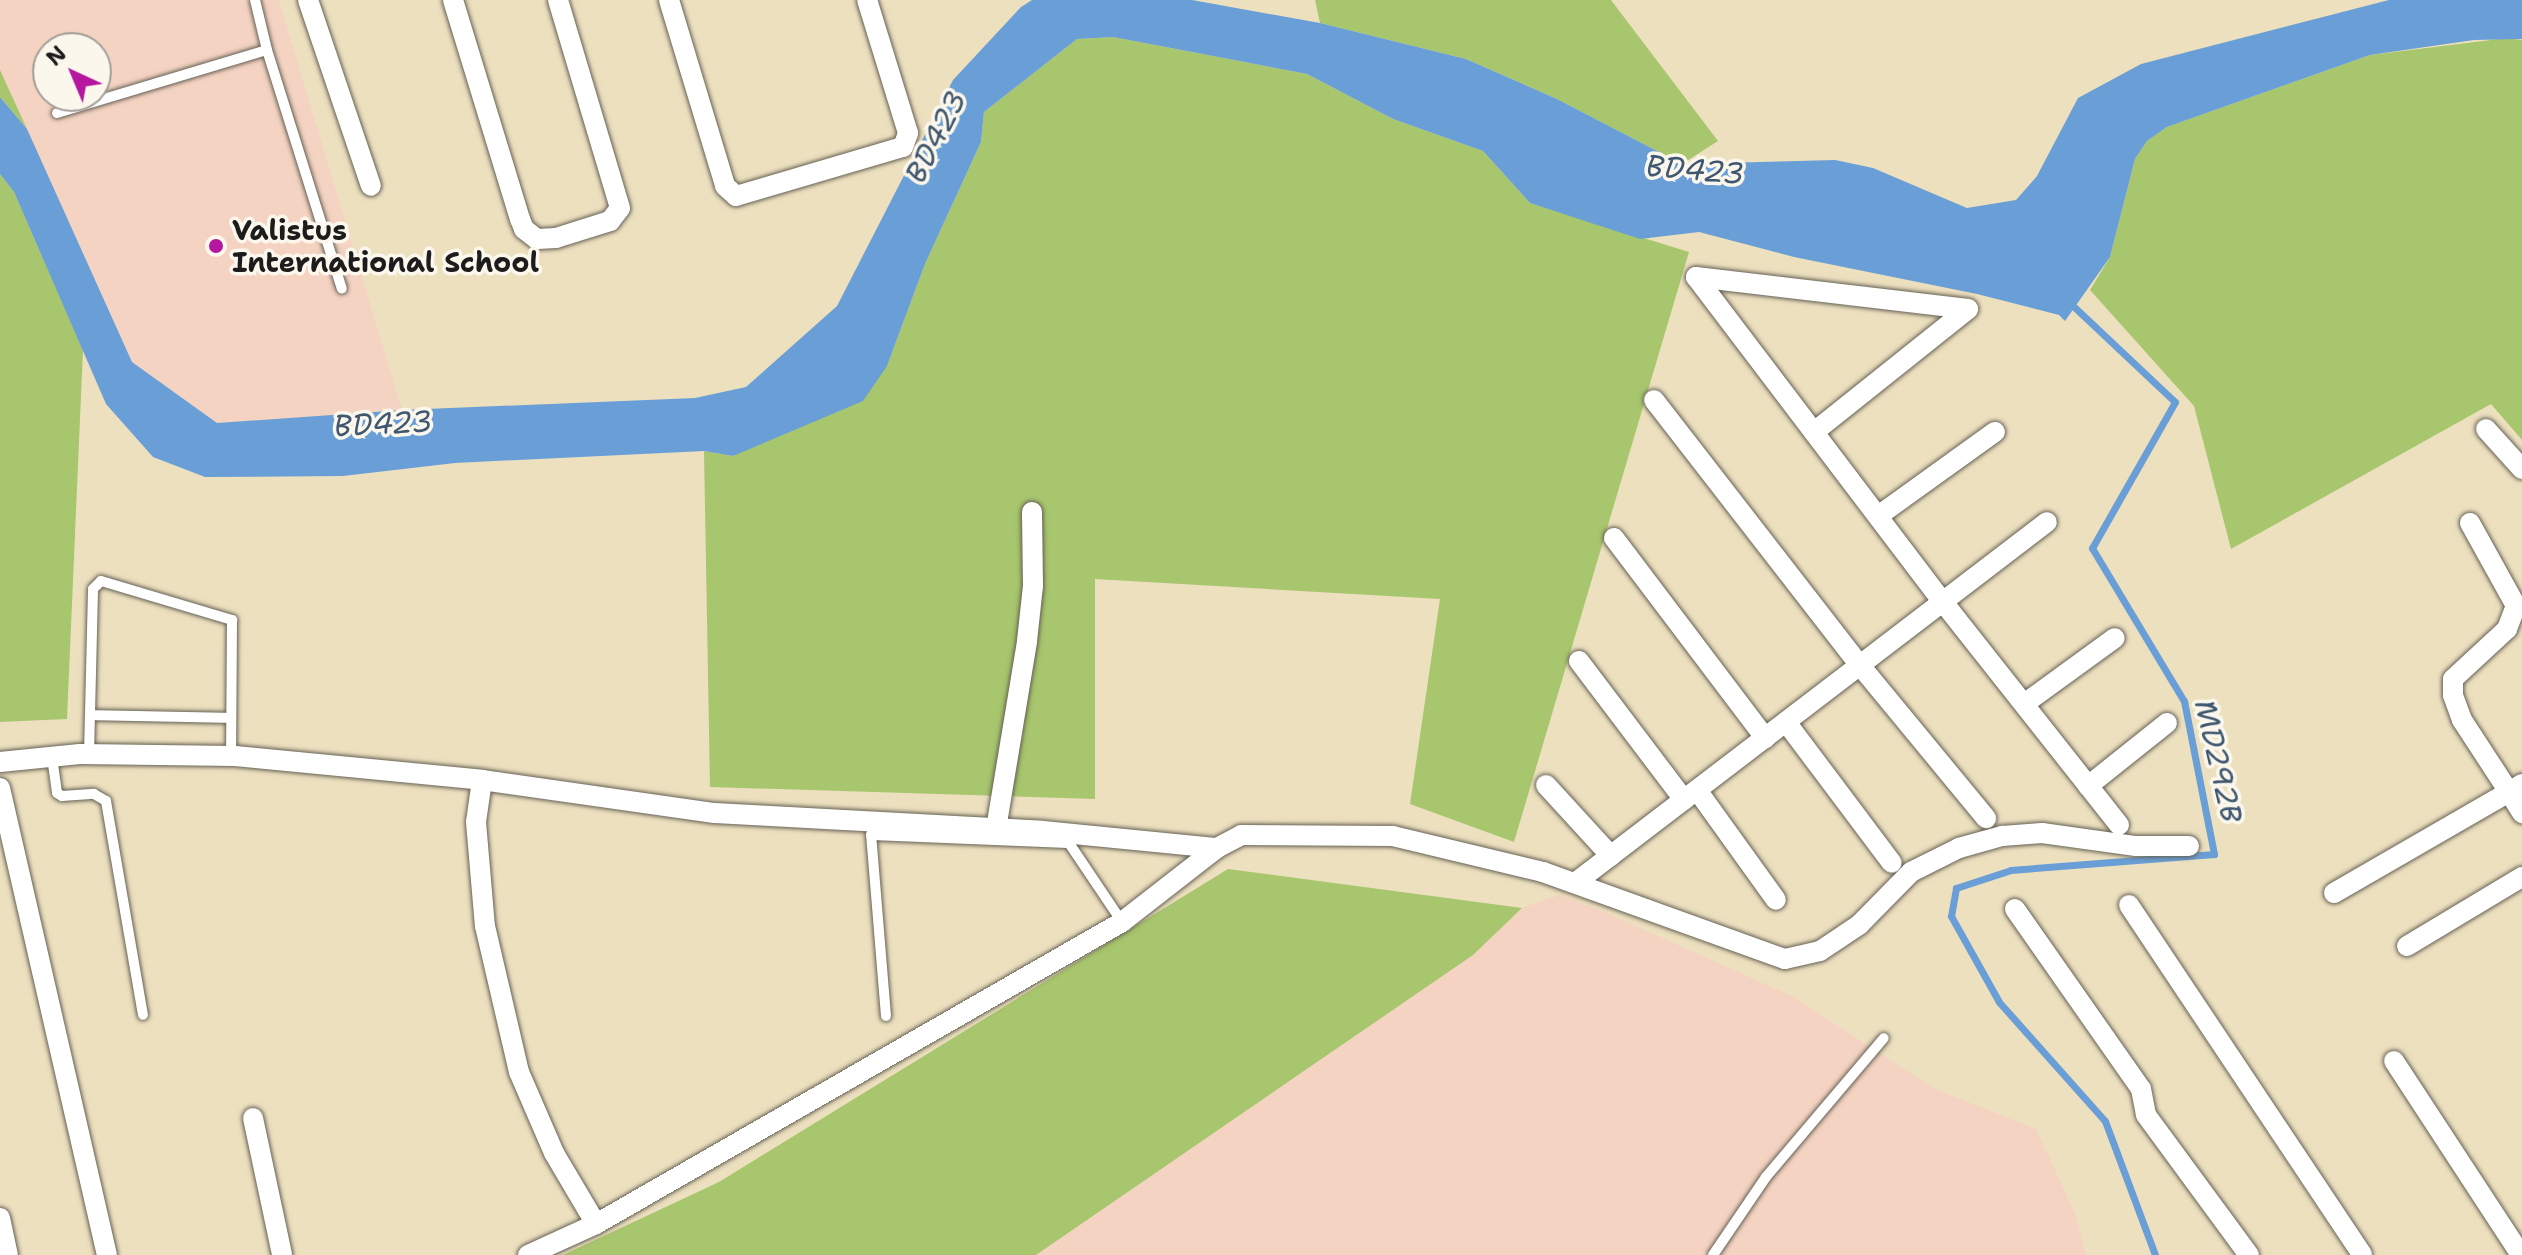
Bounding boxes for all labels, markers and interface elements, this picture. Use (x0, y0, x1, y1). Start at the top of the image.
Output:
north arrow (32, 32, 112, 112)
text: N (40, 39, 73, 72)
water label: BD423 (898, 85, 974, 189)
water label: BD423 (1644, 148, 1746, 192)
place label: Valistus International School (232, 213, 539, 279)
marker: Valistus International School (207, 237, 225, 255)
water label: BD423 (333, 403, 433, 445)
water label: MD292B (2186, 696, 2250, 826)

